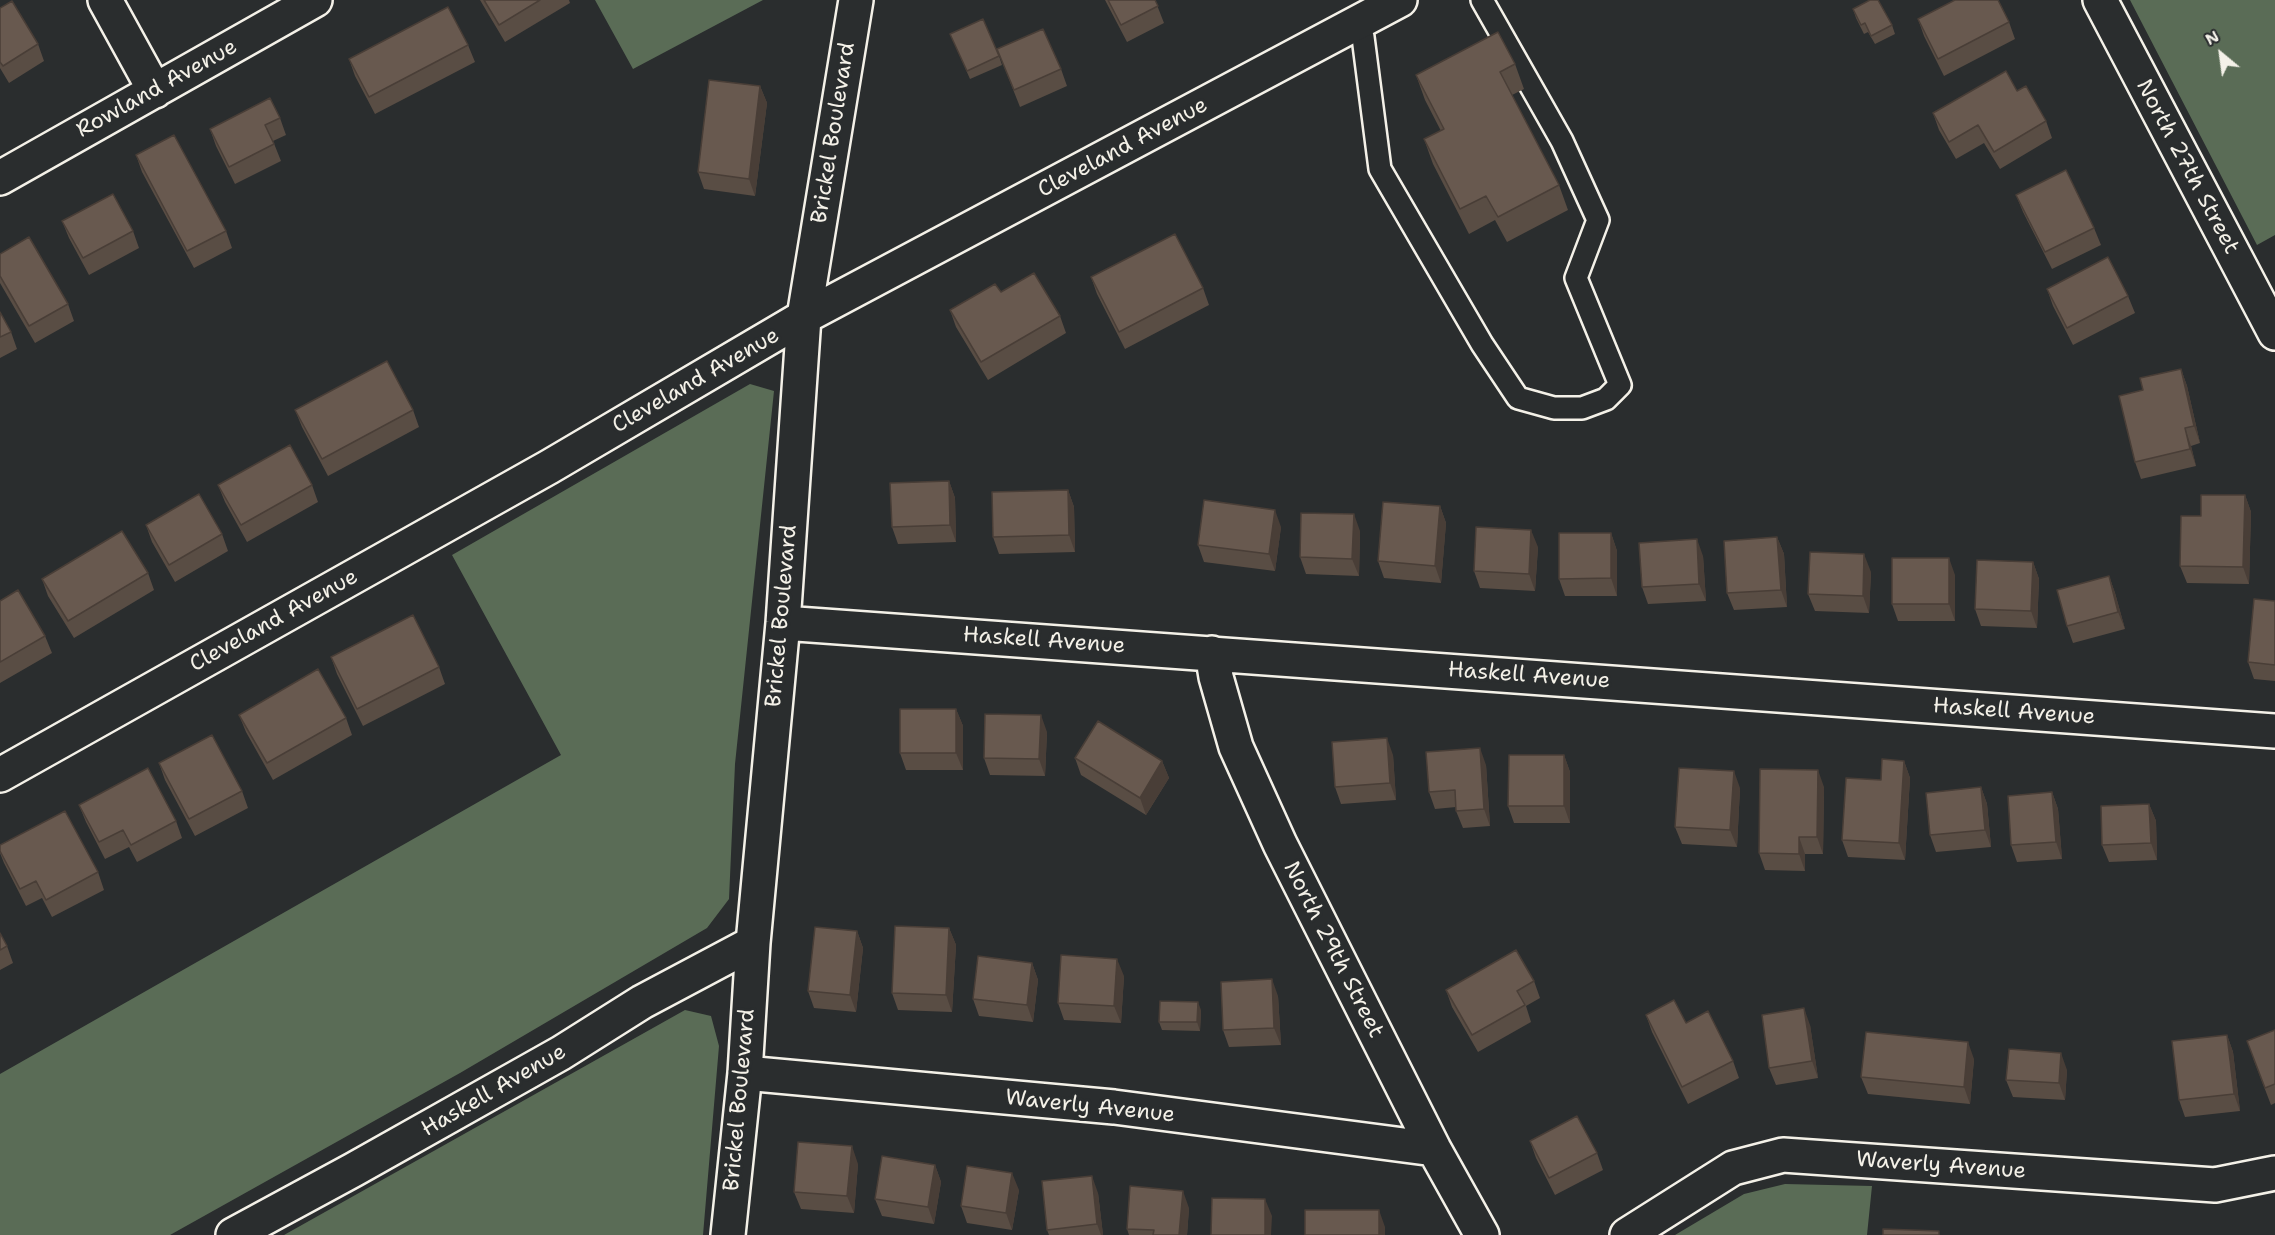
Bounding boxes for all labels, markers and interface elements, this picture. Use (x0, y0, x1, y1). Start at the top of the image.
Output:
north arrow (2191, 24, 2251, 84)
text: N (2201, 26, 2223, 50)
street label: Rowland Avenue (72, 34, 242, 144)
street label: Brickel Boulevard (807, 41, 861, 225)
street label: North 27th Street (2130, 75, 2244, 259)
street label: Cleveland Avenue (1034, 92, 1212, 204)
street label: Cleveland Avenue (608, 322, 784, 440)
street label: Brickel Boulevard (761, 524, 803, 708)
street label: Cleveland Avenue (185, 564, 363, 678)
street label: Haskell Avenue (962, 622, 1126, 660)
street label: Haskell Avenue (1447, 657, 1611, 695)
street label: Haskell Avenue (1932, 693, 2096, 731)
street label: North 29th Street (1277, 857, 1389, 1043)
street label: Brickel Boulevard (719, 1008, 761, 1192)
street label: Haskell Avenue (417, 1039, 571, 1143)
street label: Waverly Avenue (1004, 1085, 1176, 1129)
street label: Waverly Avenue (1855, 1147, 2027, 1185)

